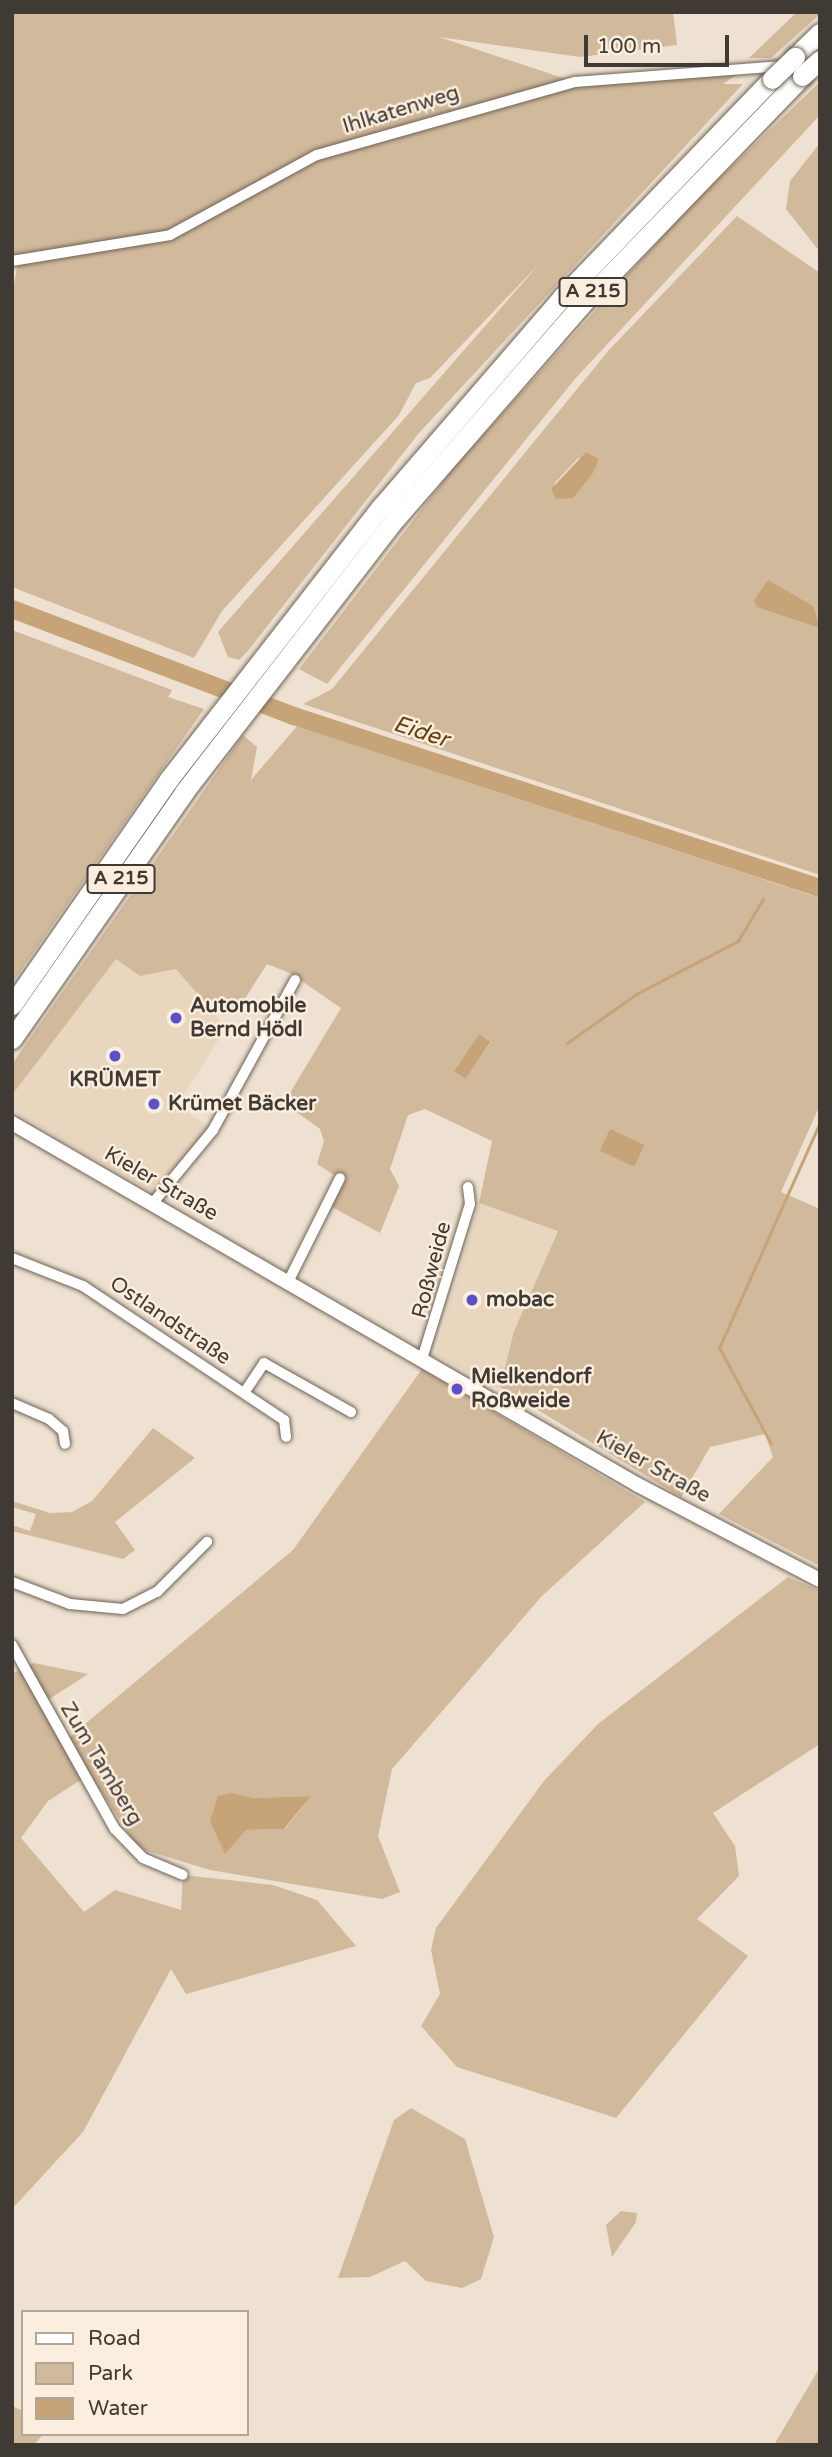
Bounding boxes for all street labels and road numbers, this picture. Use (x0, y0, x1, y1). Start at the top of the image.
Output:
street label: Ihlkatenweg (340, 80, 462, 140)
road number: A 215 (558, 276, 628, 308)
road number: A 215 (86, 864, 156, 894)
street label: Kieler Straße (100, 1141, 222, 1227)
street label: Roßweide (407, 1219, 457, 1321)
street label: Ostlandstraße (105, 1271, 235, 1371)
street label: Kieler Straße (591, 1425, 715, 1509)
street label: Zum Tamberg (54, 1698, 148, 1830)

